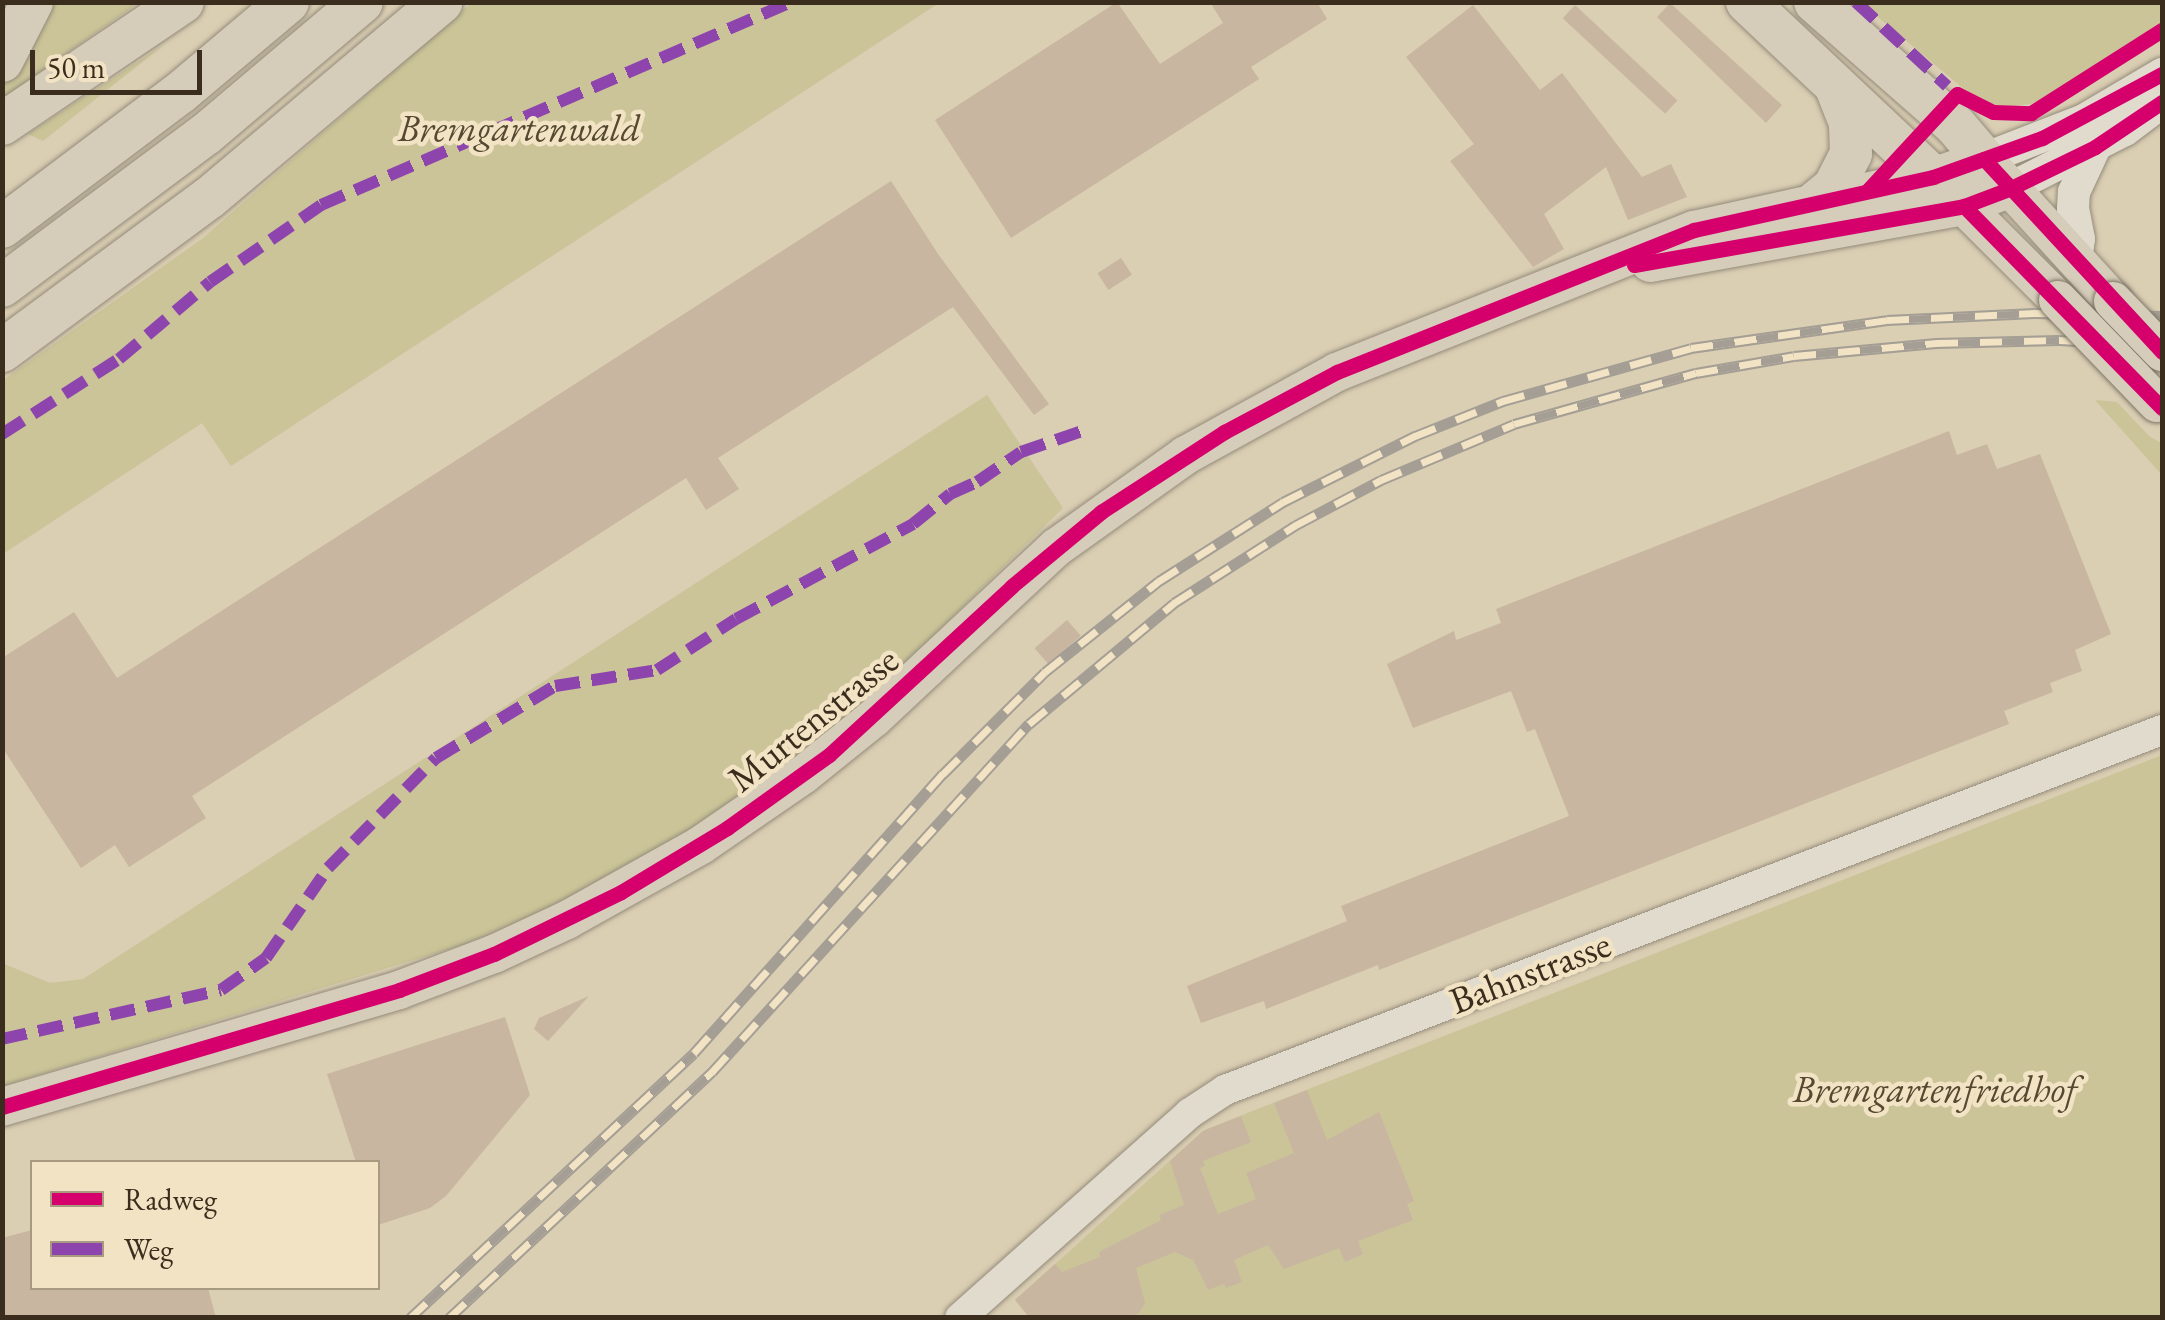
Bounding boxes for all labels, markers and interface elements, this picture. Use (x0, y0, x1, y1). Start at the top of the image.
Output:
scale bar (35, 30, 208, 92)
text: 50 m (47, 48, 105, 87)
park label: Bremgartenwald (398, 105, 640, 151)
street label: Murtenstrasse (719, 637, 907, 801)
street label: Bahnstrasse (1443, 921, 1617, 1023)
park label: Bremgartenfriedhof (1793, 1066, 2077, 1112)
legend (30, 1160, 380, 1290)
text: Radweg (124, 1180, 217, 1219)
text: Weg (124, 1230, 173, 1269)

